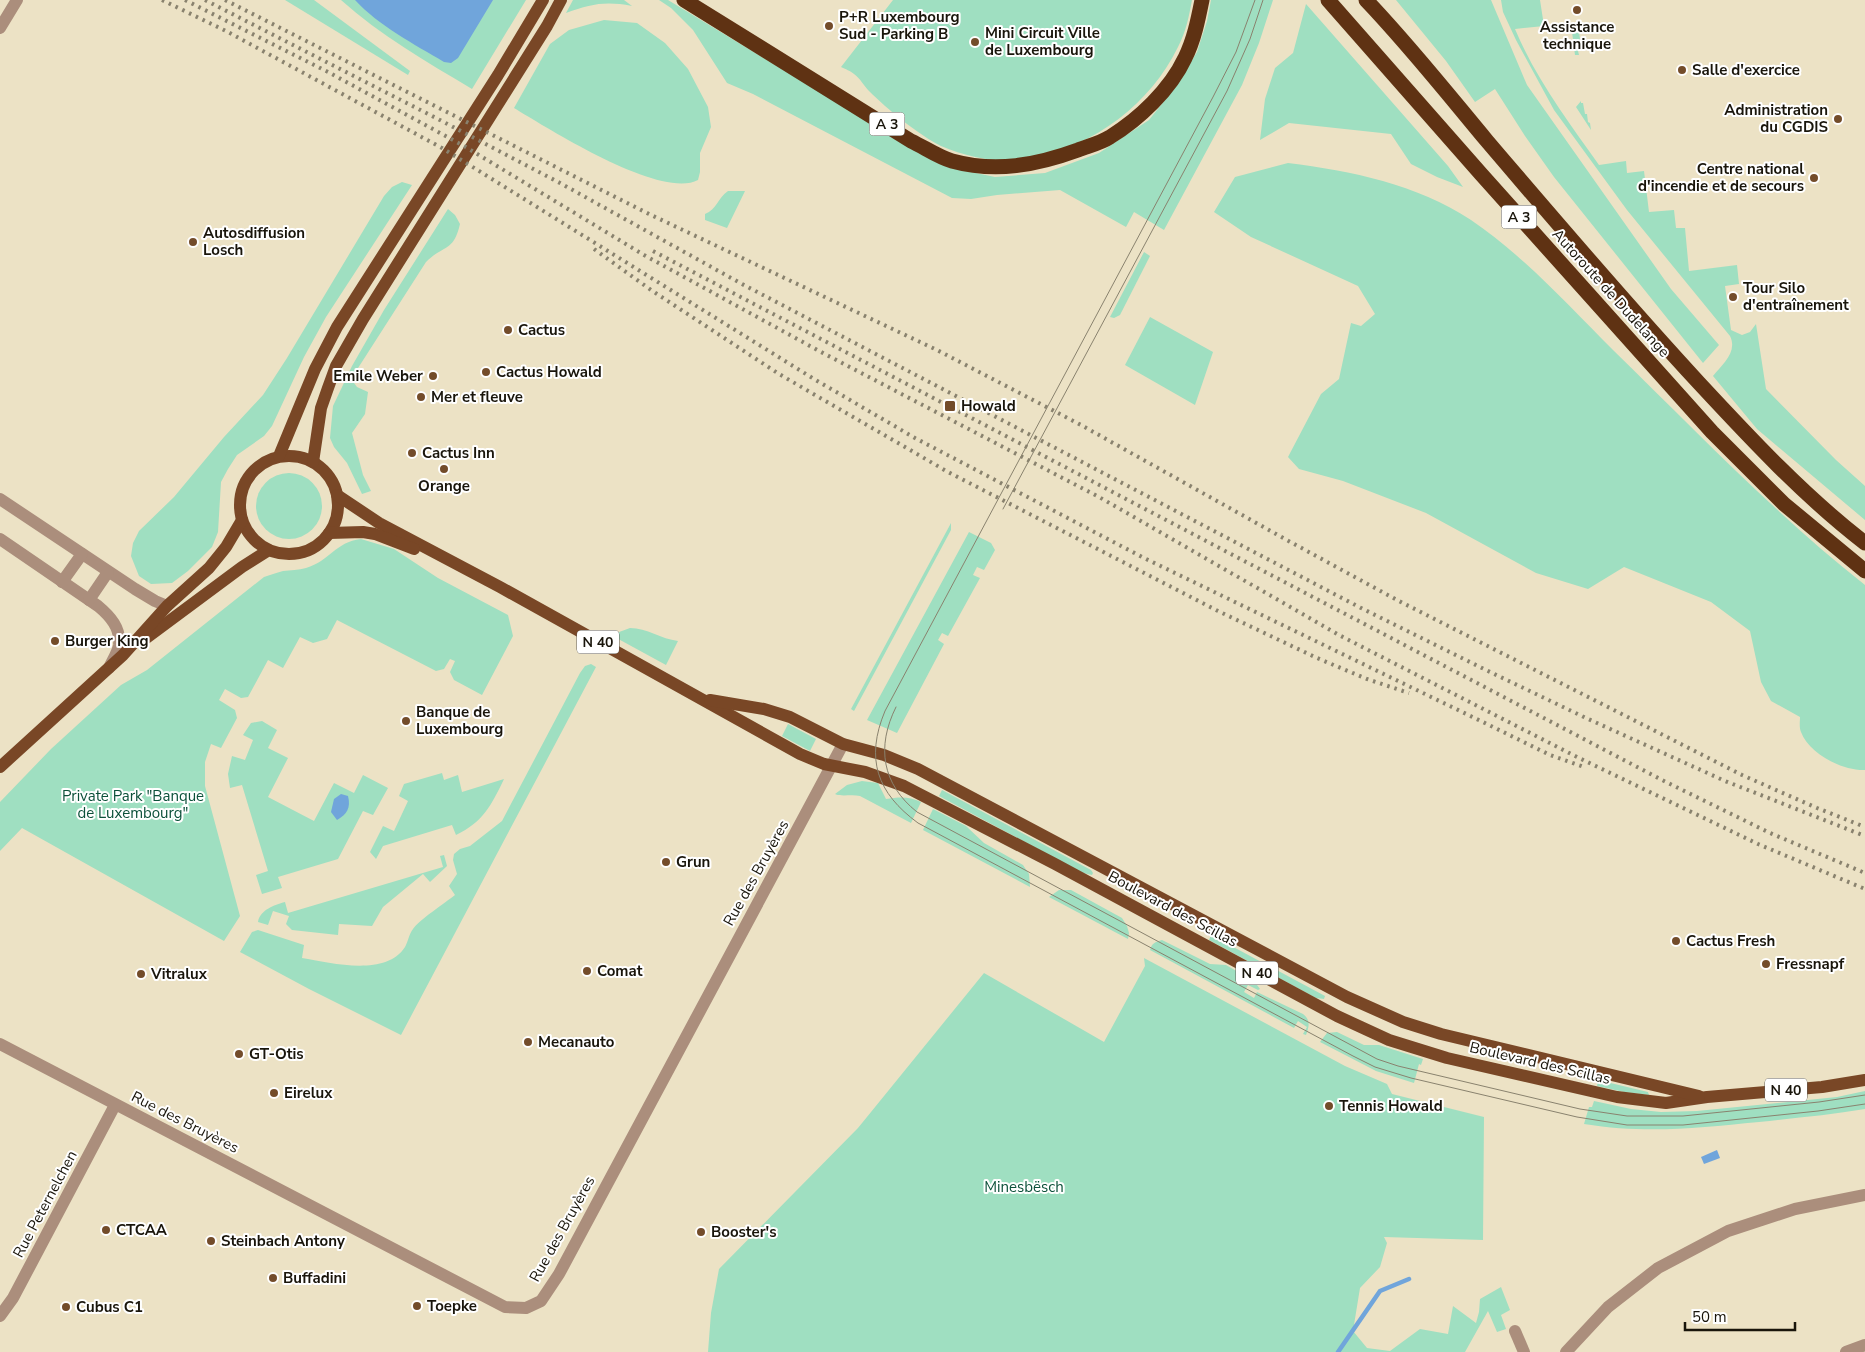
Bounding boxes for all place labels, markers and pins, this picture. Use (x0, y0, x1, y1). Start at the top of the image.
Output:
marker: Assistance technique (1571, 4, 1583, 16)
place label: P+R Luxembourg Sud - Parking B (839, 7, 960, 44)
place label: Assistance technique (1540, 17, 1614, 54)
marker: P+R Luxembourg Sud - Parking B (823, 20, 835, 32)
place label: Mini Circuit Ville de Luxembourg (985, 23, 1100, 60)
marker: Mini Circuit Ville de Luxembourg (969, 36, 981, 48)
place label: Salle d'exercice (1692, 60, 1800, 80)
marker: Salle d'exercice (1676, 64, 1688, 76)
place label: Administration du CGDIS (1724, 100, 1828, 137)
marker: Administration du CGDIS (1832, 113, 1844, 125)
place label: Centre national d'incendie et de secours (1638, 159, 1804, 196)
marker: Centre national d'incendie et de secours (1808, 172, 1820, 184)
place label: Autosdiffusion Losch (203, 223, 305, 260)
marker: Autosdiffusion Losch (187, 236, 199, 248)
place label: Tour Silo d'entraînement (1743, 278, 1849, 315)
marker: Tour Silo d'entraînement (1727, 291, 1739, 303)
place label: Cactus (518, 320, 565, 340)
marker: Cactus (502, 324, 514, 336)
place label: Cactus Howald (496, 362, 602, 382)
place label: Emile Weber (333, 366, 423, 386)
marker: Cactus Howald (480, 366, 492, 378)
marker: Emile Weber (427, 370, 439, 382)
place label: Mer et fleuve (431, 387, 523, 407)
marker: Mer et fleuve (415, 391, 427, 403)
place label: Howald (961, 396, 1016, 416)
marker: Howald (943, 399, 957, 413)
place label: Cactus Inn (422, 443, 495, 463)
marker: Cactus Inn (406, 447, 418, 459)
marker: Orange (438, 463, 450, 475)
place label: Orange (418, 476, 470, 496)
place label: Burger King (65, 631, 149, 651)
marker: Burger King (49, 635, 61, 647)
place label: Banque de Luxembourg (416, 702, 503, 739)
marker: Banque de Luxembourg (400, 715, 412, 727)
place label: Grun (676, 852, 710, 872)
marker: Grun (660, 856, 672, 868)
place label: Cactus Fresh (1686, 931, 1775, 951)
marker: Cactus Fresh (1670, 935, 1682, 947)
place label: Fressnapf (1776, 954, 1845, 974)
marker: Fressnapf (1760, 958, 1772, 970)
place label: Comat (597, 961, 643, 981)
place label: Vitralux (150, 964, 208, 984)
marker: Comat (581, 965, 593, 977)
marker: Vitralux (135, 968, 147, 980)
place label: Mecanauto (538, 1032, 615, 1052)
marker: Mecanauto (522, 1036, 534, 1048)
place label: GT-Otis (249, 1044, 304, 1064)
marker: GT-Otis (233, 1048, 245, 1060)
place label: Eirelux (284, 1083, 333, 1103)
marker: Eirelux (268, 1087, 280, 1099)
place label: Tennis Howald (1339, 1096, 1443, 1116)
marker: Tennis Howald (1323, 1100, 1335, 1112)
place label: CTCAA (116, 1220, 168, 1240)
place label: Booster's (711, 1222, 777, 1242)
marker: CTCAA (100, 1224, 112, 1236)
marker: Booster's (695, 1226, 707, 1238)
place label: Steinbach Antony (221, 1231, 345, 1251)
marker: Steinbach Antony (205, 1235, 217, 1247)
place label: Buffadini (283, 1268, 346, 1288)
marker: Buffadini (267, 1272, 279, 1284)
place label: Toepke (427, 1296, 477, 1316)
place label: Cubus C1 (76, 1297, 143, 1317)
marker: Toepke (411, 1300, 423, 1312)
marker: Cubus C1 (60, 1301, 72, 1313)

